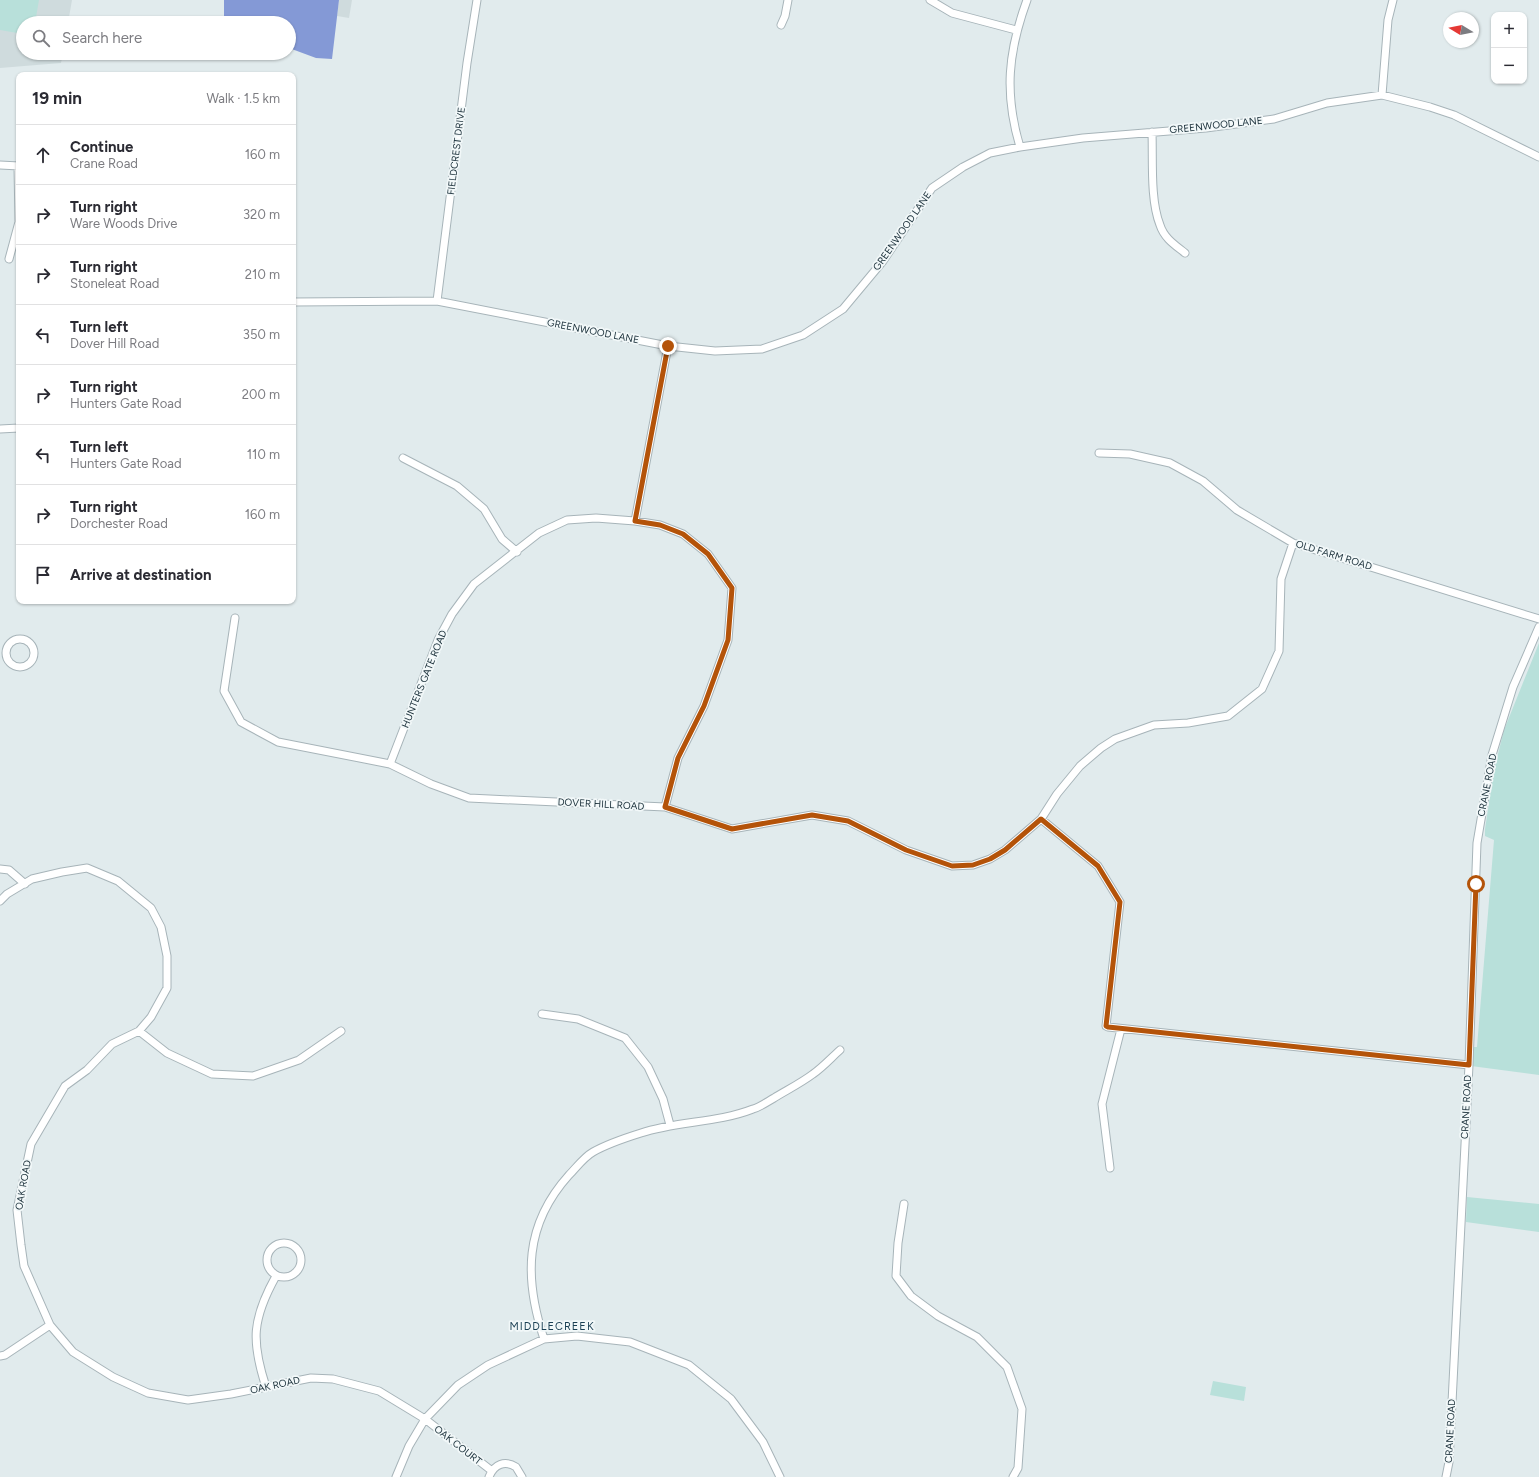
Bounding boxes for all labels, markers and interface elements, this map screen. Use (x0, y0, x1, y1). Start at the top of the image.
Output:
north arrow (1443, 12, 1479, 48)
map controls (1491, 12, 1527, 84)
button: + (1491, 12, 1527, 48)
search box (16, 16, 296, 60)
icon: search (30, 27, 52, 49)
text: Search here (62, 29, 142, 47)
button: − (1491, 48, 1527, 84)
text: 19 min (32, 88, 82, 108)
text: Walk · 1.5 km (206, 91, 280, 106)
street label: FIELDCREST DRIVE (444, 106, 468, 196)
street label: GREENWOOD LANE (1169, 114, 1263, 136)
text: Continue (70, 138, 133, 156)
icon: ahead (32, 144, 54, 166)
text: 160 m (245, 147, 280, 162)
text: Crane Road (70, 156, 138, 171)
street label: GREENWOOD LANE (870, 189, 934, 273)
text: Turn right (70, 198, 138, 216)
icon: right (32, 204, 54, 226)
text: 320 m (243, 207, 280, 222)
text: Ware Woods Drive (70, 216, 177, 231)
text: Turn right (70, 258, 138, 276)
icon: right (32, 264, 54, 286)
text: 210 m (245, 267, 280, 282)
text: Stoneleat Road (70, 276, 159, 291)
street label: GREENWOOD LANE (546, 316, 640, 346)
text: Turn left (70, 318, 128, 336)
icon: left (32, 324, 54, 346)
text: 350 m (243, 327, 280, 342)
text: Dover Hill Road (70, 336, 159, 351)
route end (659, 337, 677, 355)
text: Turn right (70, 378, 138, 396)
icon: right (32, 384, 54, 406)
text: 200 m (242, 387, 280, 402)
text: Hunters Gate Road (70, 396, 182, 411)
text: Turn left (70, 438, 128, 456)
icon: left (32, 444, 54, 466)
text: 110 m (247, 447, 280, 462)
text: Hunters Gate Road (70, 456, 182, 471)
text: Turn right (70, 498, 138, 516)
icon: right (32, 504, 54, 526)
text: 160 m (245, 507, 280, 522)
text: Dorchester Road (70, 516, 168, 531)
street label: OLD FARM ROAD (1294, 537, 1374, 573)
icon: arrive (32, 564, 54, 586)
text: Arrive at destination (70, 566, 211, 584)
street label: HUNTERS GATE ROAD (398, 628, 450, 730)
street label: CRANE ROAD (1475, 752, 1500, 818)
street label: DOVER HILL ROAD (557, 795, 645, 813)
route start (1467, 875, 1485, 893)
street label: CRANE ROAD (1458, 1075, 1474, 1139)
street label: OAK ROAD (12, 1159, 34, 1211)
district label: MIDDLECREEK (509, 1320, 595, 1333)
street label: OAK ROAD (249, 1373, 301, 1397)
street label: CRANE ROAD (1442, 1399, 1458, 1463)
street label: OAK COURT (432, 1422, 485, 1468)

